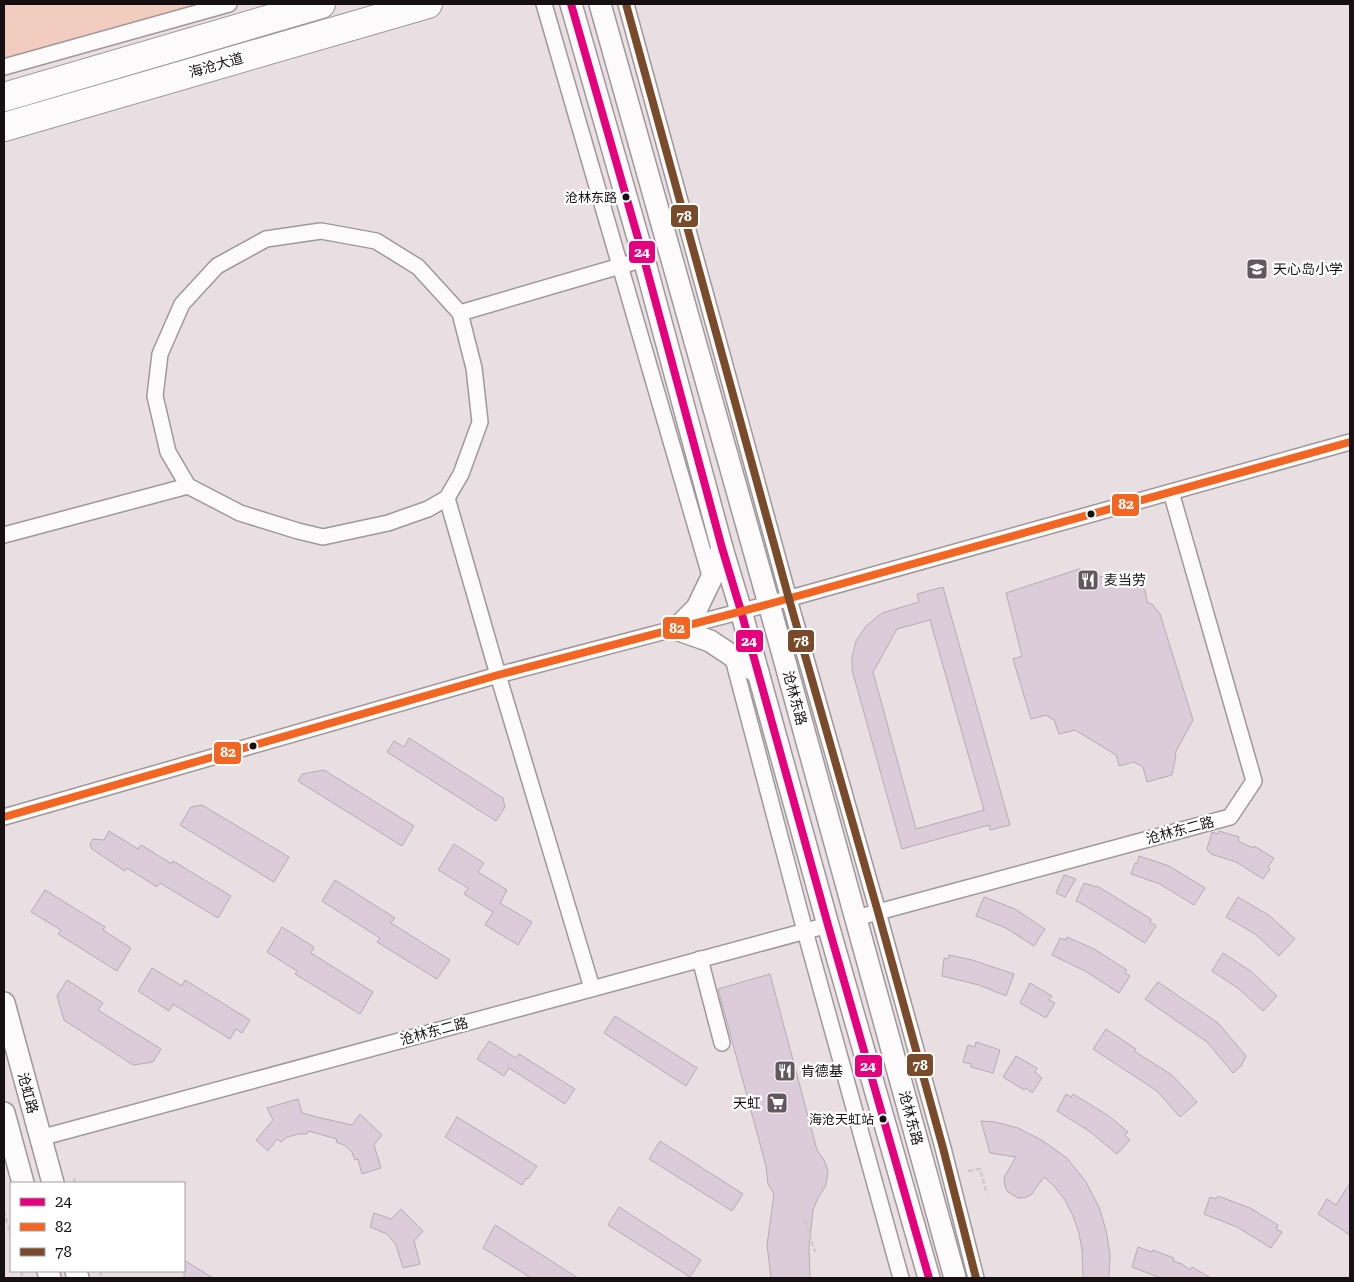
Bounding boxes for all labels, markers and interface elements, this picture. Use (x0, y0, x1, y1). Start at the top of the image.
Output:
street label: 海沧大道 (187, 50, 245, 80)
place label: 沧林东路 (565, 190, 617, 205)
marker: 沧林东路 (621, 192, 631, 202)
line badge: 78 (670, 204, 699, 228)
text: 78 (676, 208, 692, 224)
line badge: 24 (628, 240, 656, 264)
text: 24 (634, 244, 650, 260)
school or university icon: 天心岛小学 (1245, 257, 1269, 281)
place label: 天心岛小学 (1273, 261, 1343, 277)
line badge: 82 (1111, 493, 1140, 517)
text: 82 (1118, 496, 1134, 512)
unlabelled marker (1086, 509, 1096, 519)
restaurant icon: 麦当劳 (1076, 568, 1100, 592)
place label: 麦当劳 (1104, 572, 1146, 588)
line badge: 82 (662, 616, 691, 640)
text: 82 (669, 620, 685, 636)
line badge: 24 (735, 629, 764, 653)
line badge: 78 (787, 629, 815, 653)
text: 24 (741, 633, 757, 649)
text: 78 (793, 633, 809, 649)
street label: 沧林东路 (780, 669, 810, 727)
line badge: 82 (213, 741, 242, 765)
unlabelled marker (248, 741, 258, 751)
text: 82 (220, 744, 236, 760)
street label: 沧林东二路 (1144, 813, 1216, 847)
street label: 沧林东二路 (398, 1014, 470, 1048)
line badge: 78 (906, 1053, 934, 1077)
line badge: 24 (854, 1054, 883, 1078)
text: 78 (912, 1057, 928, 1073)
text: 24 (860, 1058, 876, 1074)
restaurant icon: 肯德基 (773, 1059, 797, 1083)
place label: 肯德基 (801, 1063, 843, 1079)
street label: 沧虹路 (15, 1071, 41, 1115)
street label: 沧林东路 (896, 1089, 926, 1147)
supermarket icon: 天虹 (765, 1091, 789, 1115)
place label: 天虹 (733, 1095, 761, 1111)
place label: 海沧天虹站 (809, 1112, 874, 1127)
marker: 海沧天虹站 (878, 1114, 888, 1124)
legend (10, 1182, 185, 1272)
text: 24 (55, 1193, 72, 1211)
text: 82 (55, 1218, 72, 1236)
text: 78 (55, 1243, 72, 1261)

